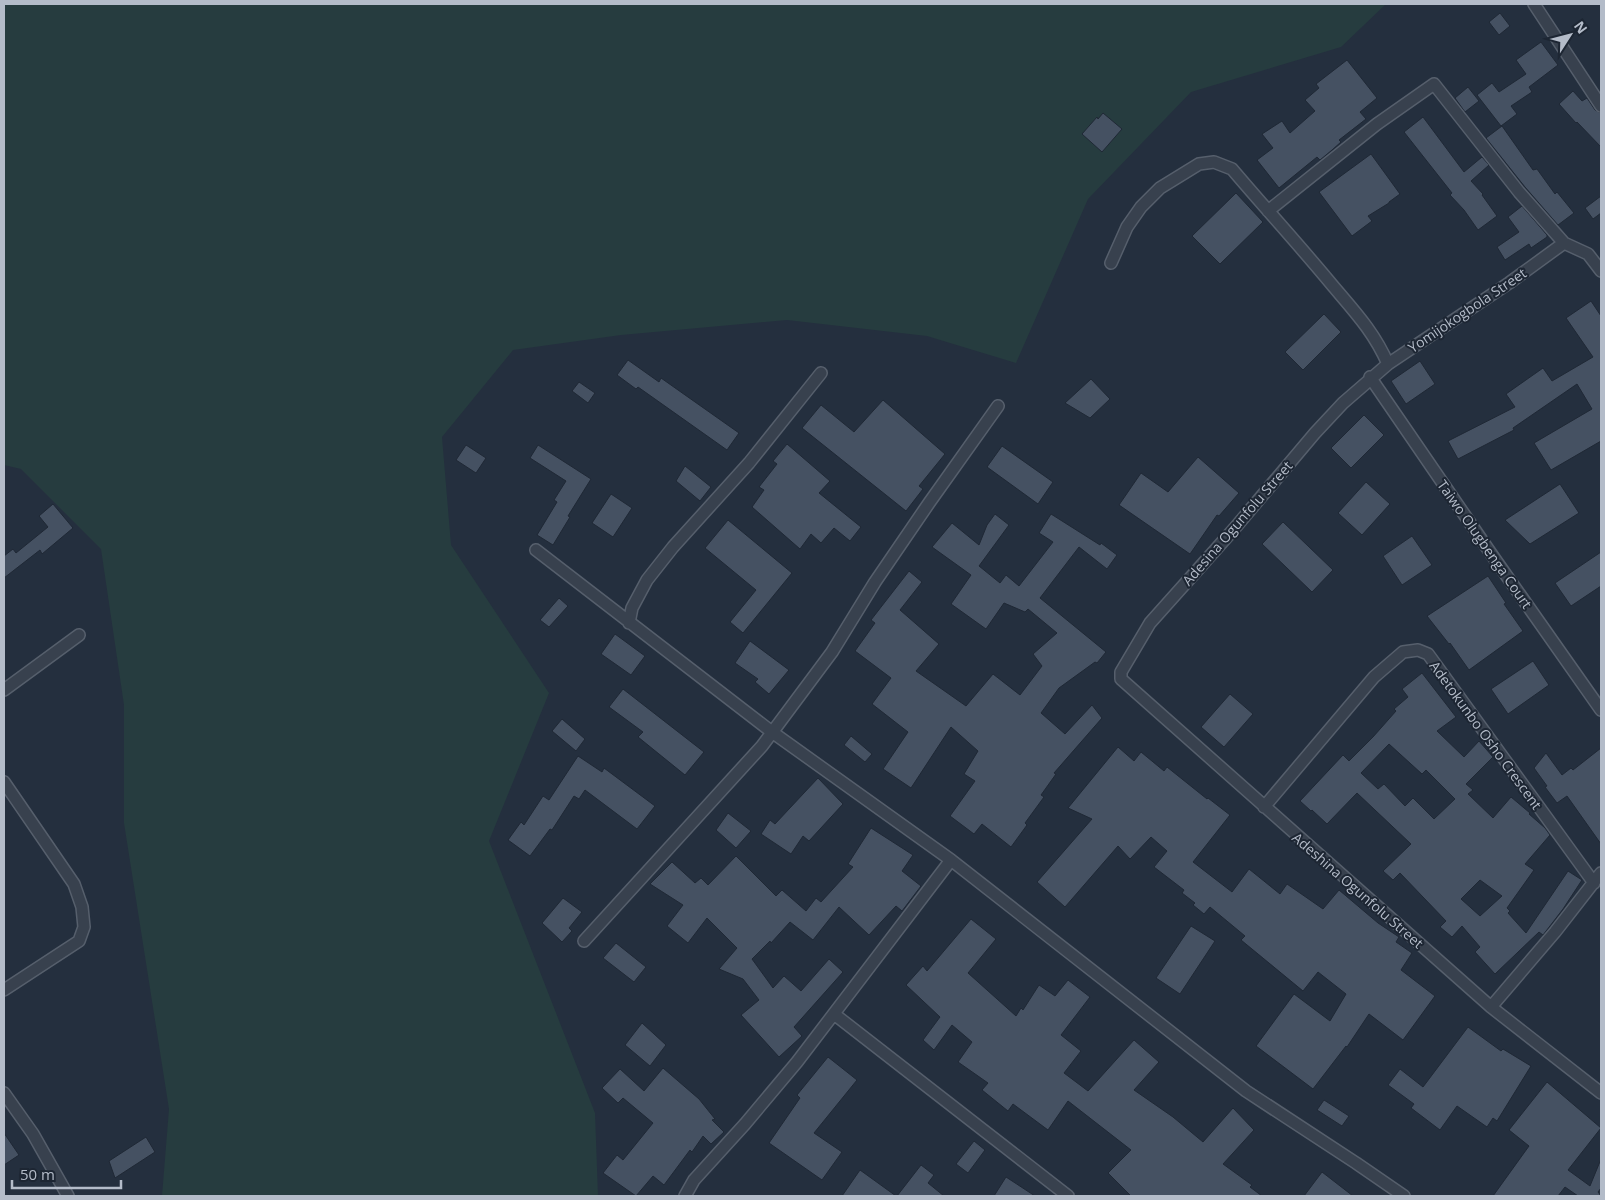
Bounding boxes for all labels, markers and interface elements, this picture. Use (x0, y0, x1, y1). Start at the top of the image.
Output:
north arrow (1545, 10, 1595, 60)
text: N (1570, 17, 1592, 37)
street label: Yomijokogbola Street (1404, 263, 1530, 357)
street label: Adesina Ogunfolu Street (1178, 457, 1296, 589)
street label: Taiwo Olugbenga Court (1433, 476, 1537, 612)
street label: Adetokunbo Osho Crescent (1426, 657, 1546, 813)
street label: Adeshina Ogunfolu Street (1288, 828, 1428, 952)
scale bar (12, 1158, 121, 1190)
text: 50 m (20, 1164, 55, 1184)

